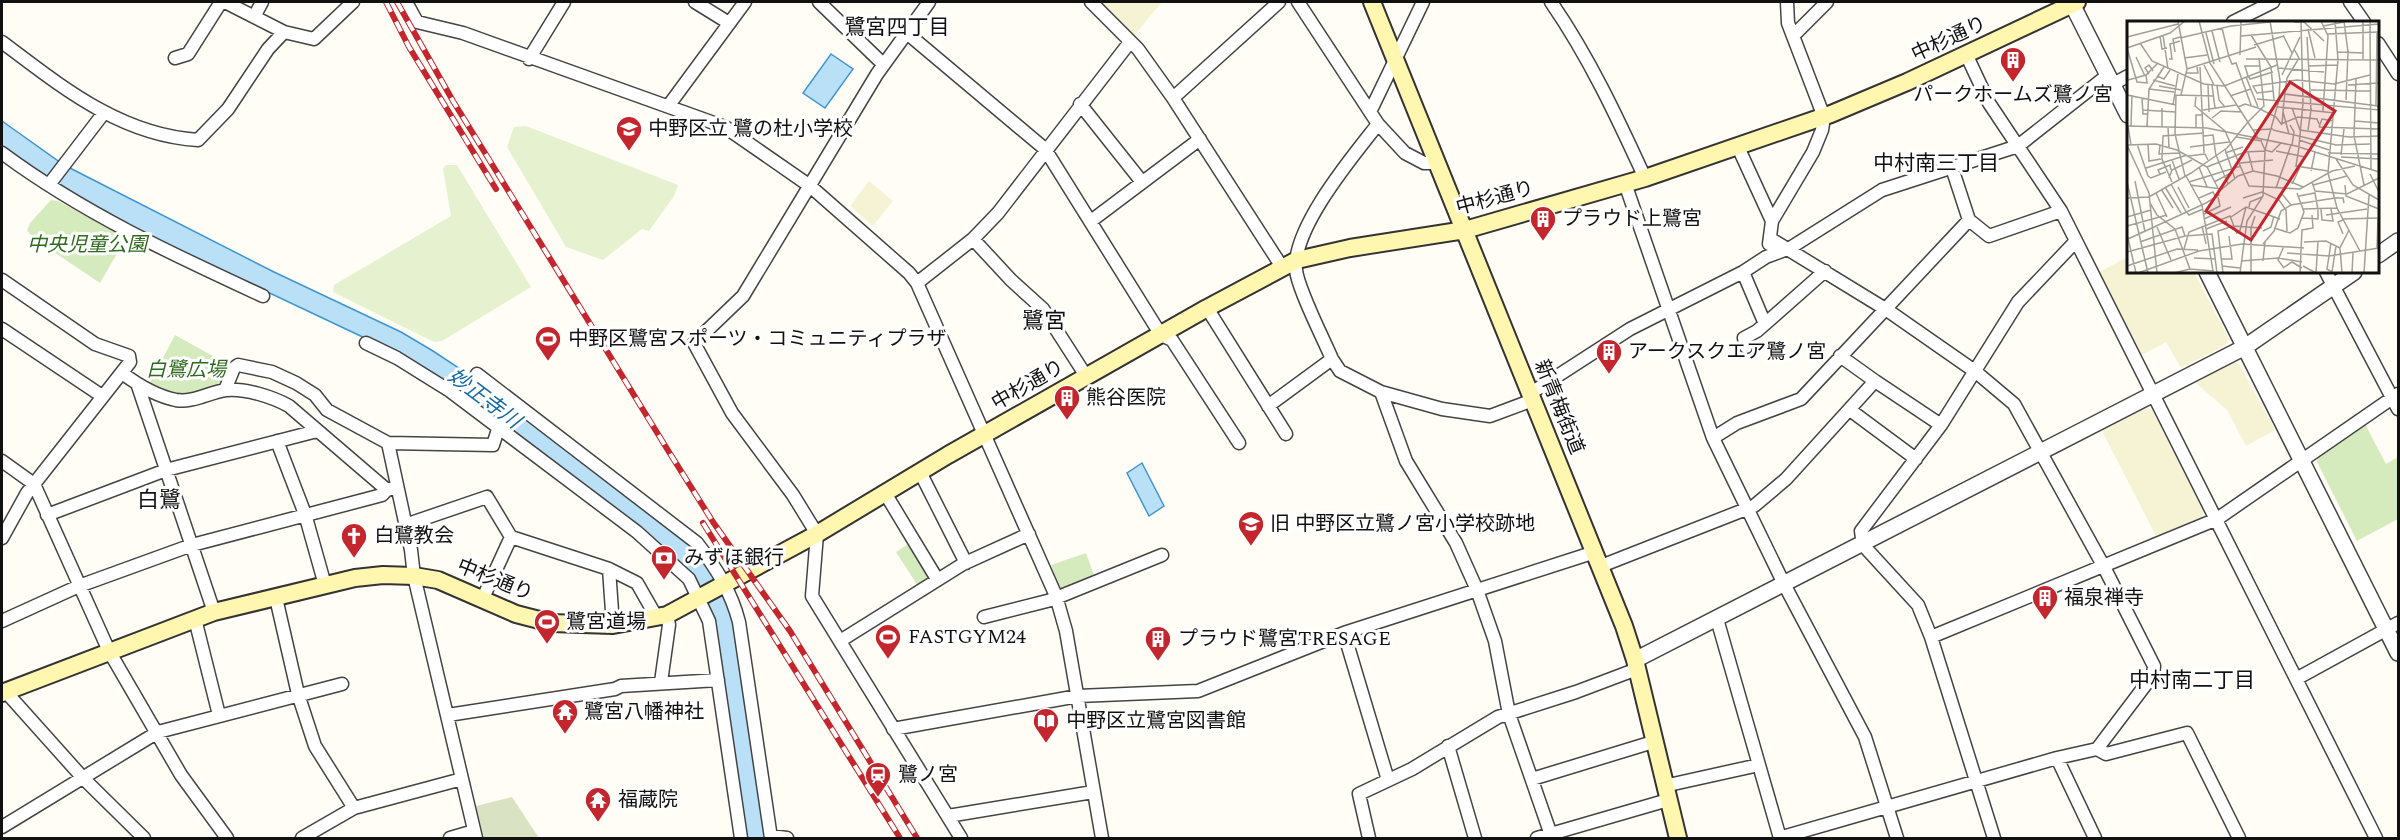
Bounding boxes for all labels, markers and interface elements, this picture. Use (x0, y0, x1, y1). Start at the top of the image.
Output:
street label: 中杉通り (1906, 9, 1992, 69)
district label: 鷺宮四丁目 (845, 12, 950, 44)
inset map (2127, 21, 2379, 273)
building icon: パークホームズ鷺ノ宮 (1998, 45, 2028, 83)
place label: パークホームズ鷺ノ宮 (1913, 80, 2113, 110)
school or university icon: 中野区立 鷺の杜小学校 (614, 114, 644, 152)
place label: 中野区立 鷺の杜小学校 (648, 114, 853, 144)
district label: 中村南三丁目 (1873, 148, 1999, 180)
street label: 中杉通り (1452, 173, 1538, 223)
building icon: プラウド上鷺宮 (1528, 204, 1558, 242)
place label: プラウド上鷺宮 (1562, 204, 1702, 234)
park label: 中央児童公園 (27, 230, 150, 260)
district label: 鷺宮 (1022, 305, 1066, 338)
sports icon: 中野区鷺宮スポーツ・コミュニティプラザ (533, 324, 563, 362)
place label: 中野区鷺宮スポーツ・コミュニティプラザ (568, 324, 946, 354)
building icon: アークスクエア鷺ノ宮 (1594, 337, 1624, 375)
place label: アークスクエア鷺ノ宮 (1628, 337, 1826, 367)
street label: 中杉通り (986, 352, 1070, 418)
park label: 白鷺広場 (146, 355, 228, 385)
street label: 新青梅街道 (1526, 355, 1592, 459)
water label: 妙正寺川 (441, 361, 529, 438)
building icon: 熊谷医院 (1052, 383, 1082, 421)
place label: 熊谷医院 (1086, 383, 1166, 413)
district label: 白鷺 (137, 484, 181, 517)
school or university icon: 旧 中野区立鷺ノ宮小学校跡地 (1236, 509, 1266, 547)
place label: 旧 中野区立鷺ノ宮小学校跡地 (1270, 509, 1535, 539)
church icon: 白鷺教会 (339, 521, 369, 559)
place label: 白鷺教会 (374, 521, 454, 551)
bank icon: みずほ銀行 (649, 543, 679, 581)
place label: みずほ銀行 (684, 543, 784, 573)
street label: 中杉通り (452, 551, 538, 609)
building icon: 福泉禅寺 (2030, 583, 2060, 621)
place label: 福泉禅寺 (2064, 583, 2144, 613)
sports icon: 鷺宮道場 (532, 607, 562, 645)
place label: 鷺宮道場 (566, 607, 646, 637)
sports icon: FASTGYM24 (873, 622, 903, 660)
place label: FASTGYM24 (908, 622, 1026, 652)
building icon: プラウド鷺宮TRESAGE (1143, 624, 1173, 662)
place label: プラウド鷺宮TRESAGE (1178, 624, 1391, 654)
district label: 中村南二丁目 (2129, 665, 2255, 697)
temple icon: 鷺宮八幡神社 (550, 697, 580, 735)
place label: 鷺宮八幡神社 (584, 697, 704, 727)
library icon: 中野区立鷺宮図書館 (1031, 706, 1061, 744)
place label: 中野区立鷺宮図書館 (1066, 706, 1246, 736)
station icon: 鷺ノ宮 (863, 760, 893, 798)
place label: 鷺ノ宮 (898, 760, 958, 790)
temple icon: 福蔵院 (583, 785, 613, 823)
place label: 福蔵院 (618, 785, 678, 815)

